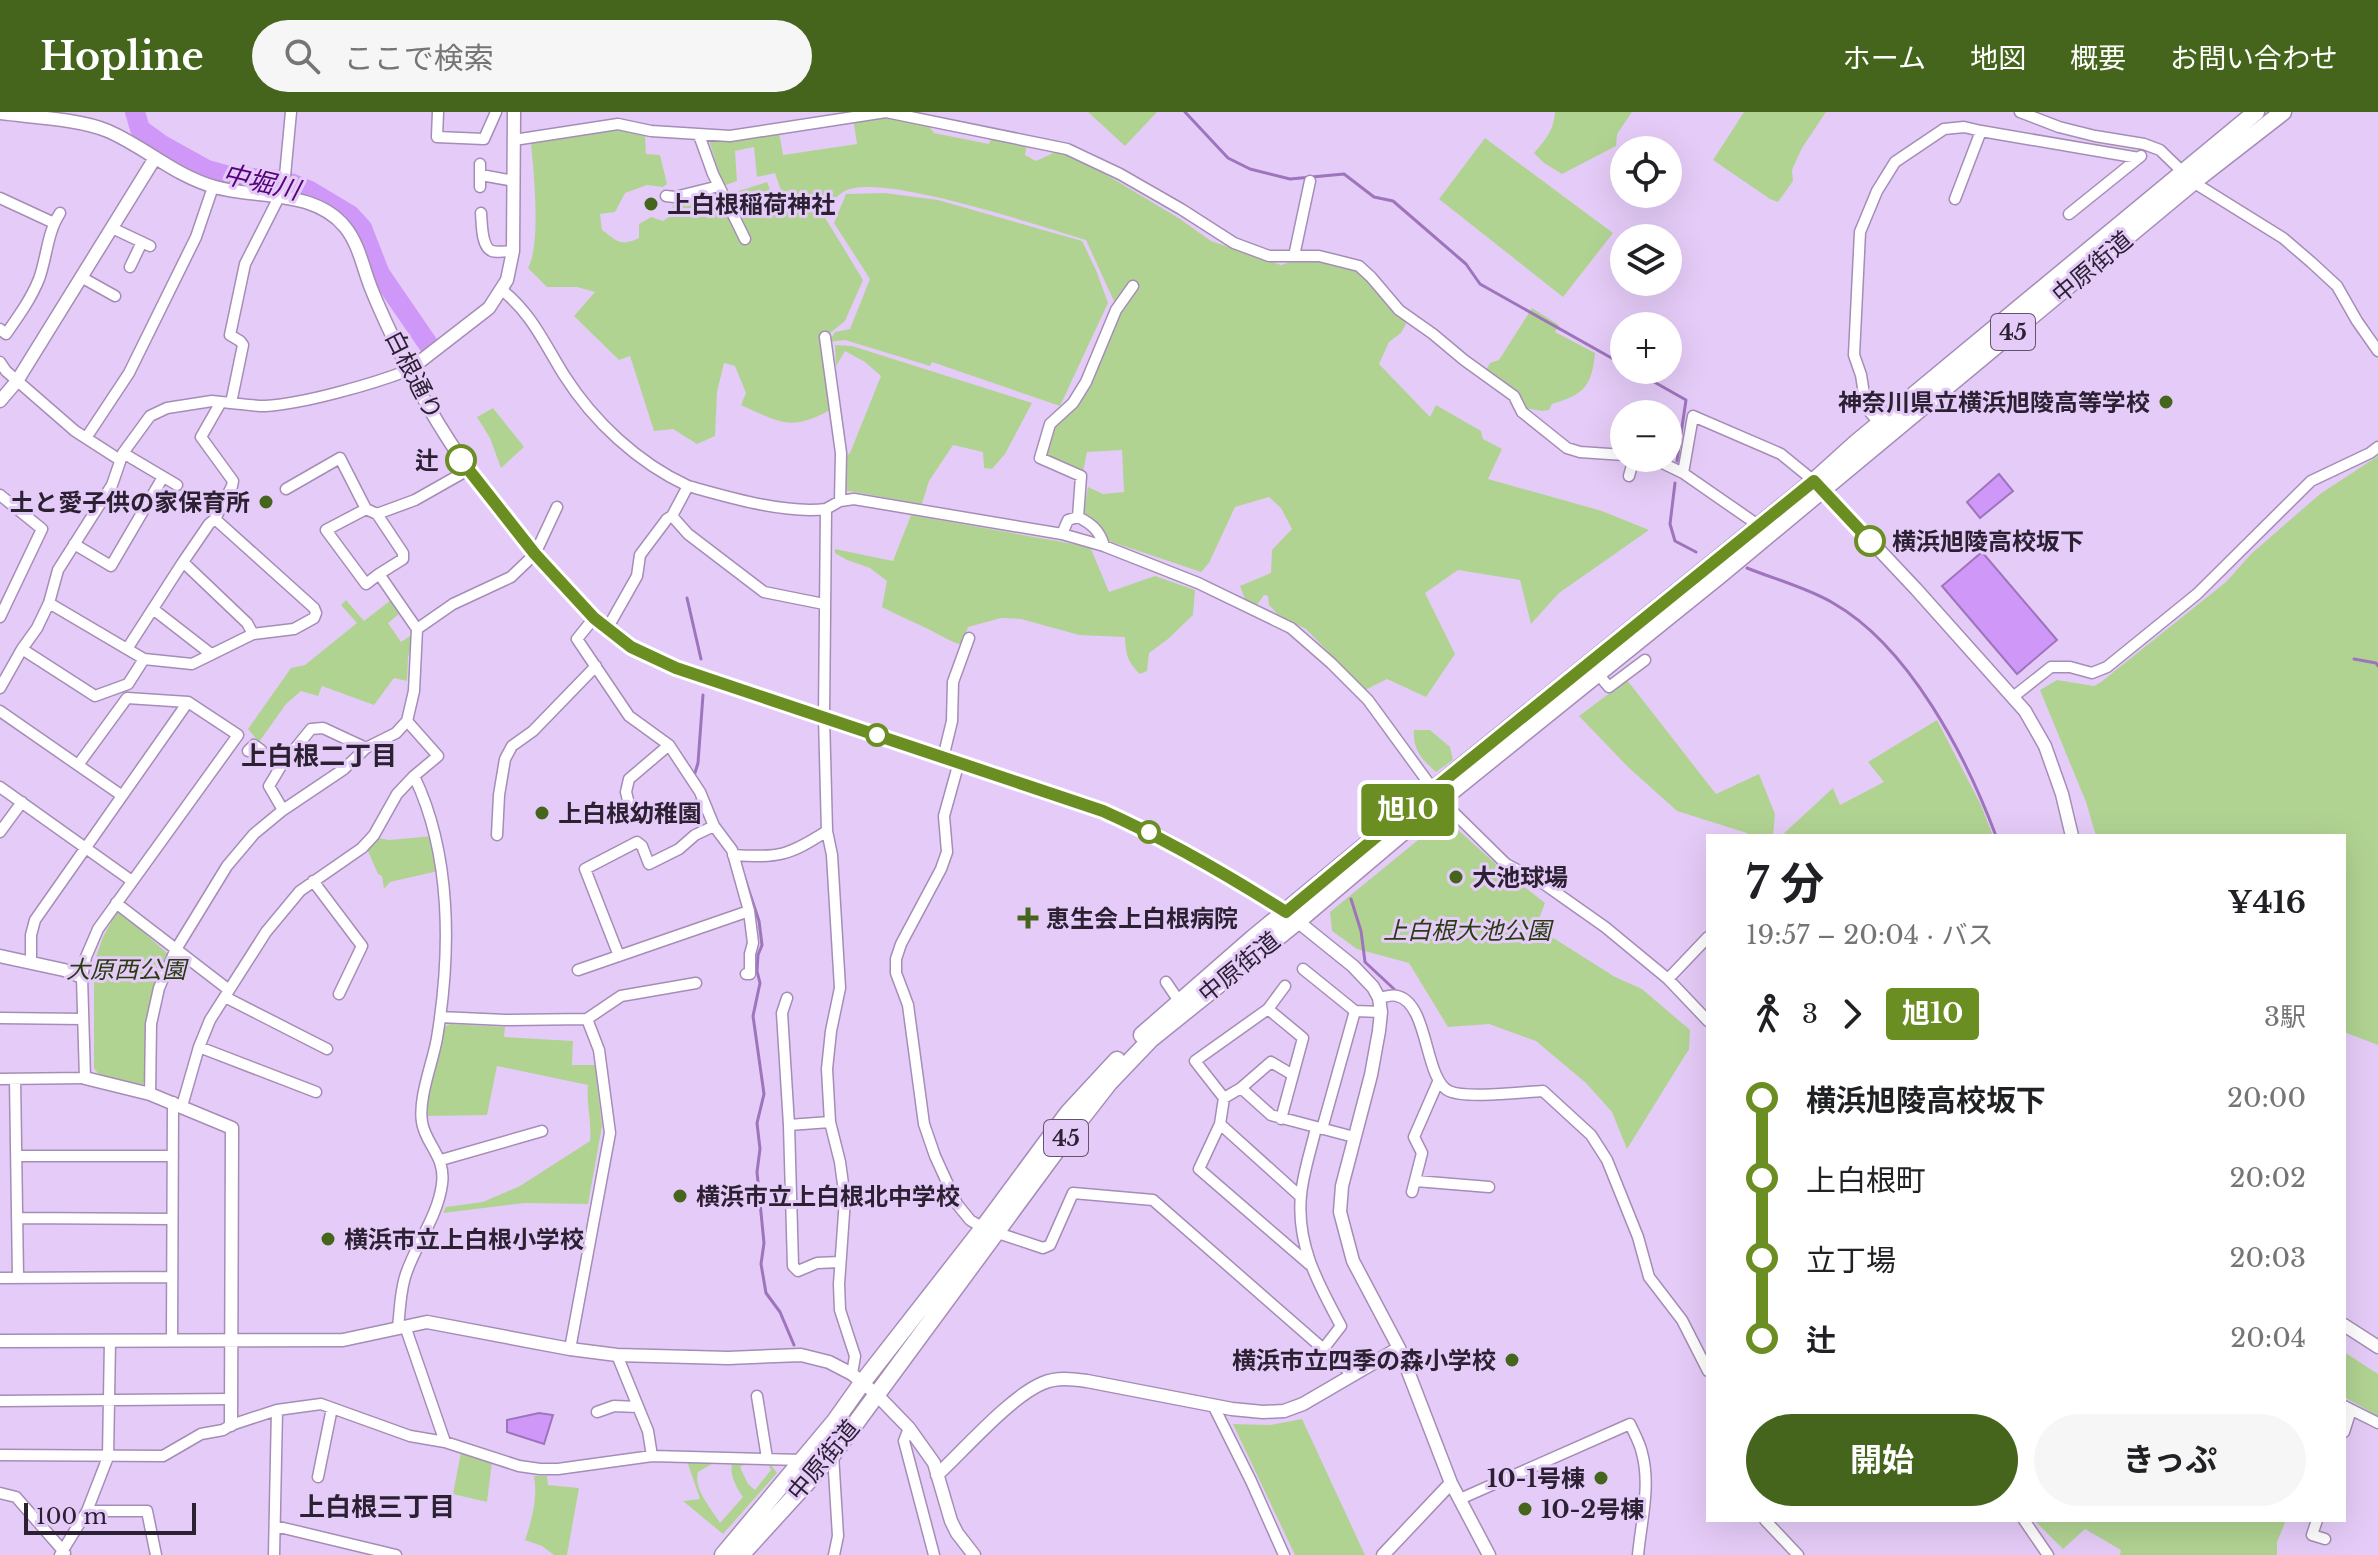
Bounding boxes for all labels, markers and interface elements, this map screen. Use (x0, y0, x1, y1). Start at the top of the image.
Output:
search box (252, 20, 812, 92)
text: Hopline (40, 33, 204, 80)
icon: search (280, 34, 324, 78)
text: ここで検索 (344, 40, 494, 77)
text: ホーム (1843, 41, 1926, 76)
text: 地図 (1970, 41, 2026, 76)
text: 概要 (2070, 41, 2126, 76)
text: お問い合わせ (2170, 41, 2338, 76)
map controls (1610, 136, 1682, 472)
button: locate (1610, 136, 1682, 208)
water label: 中堀川 (219, 158, 306, 207)
place label: 上白根稲荷神社 (667, 190, 835, 219)
marker: 上白根稲荷神社 (642, 195, 660, 213)
button: layers (1610, 224, 1682, 296)
street label: 中原街道 (2046, 225, 2138, 309)
button: + (1610, 312, 1682, 384)
road number: 45 (1991, 314, 2035, 350)
street label: 白根通り (379, 326, 449, 424)
place label: 神奈川県立横浜旭陵高等学校 (1838, 388, 2150, 417)
marker: 神奈川県立横浜旭陵高等学校 (2157, 393, 2175, 411)
button: − (1610, 400, 1682, 472)
marker: 辻 (446, 445, 476, 475)
place label: 辻 (415, 446, 439, 475)
place label: 土と愛子供の家保育所 (10, 488, 250, 517)
marker: 土と愛子供の家保育所 (257, 493, 275, 511)
marker: 横浜旭陵高校坂下 (1855, 526, 1885, 556)
place label: 横浜旭陵高校坂下 (1892, 527, 2084, 556)
unlabelled marker (866, 724, 888, 746)
district label: 上白根二丁目 (241, 740, 397, 772)
line badge: 旭10 (1362, 784, 1454, 836)
text: 旭10 (1377, 792, 1439, 827)
place label: 上白根幼稚園 (558, 799, 702, 828)
marker: 上白根幼稚園 (533, 804, 551, 822)
unlabelled marker (1138, 821, 1160, 843)
text: 7 分 (1746, 856, 1824, 911)
place label: 大池球場 (1472, 863, 1568, 892)
marker: 大池球場 (1447, 868, 1465, 886)
text: ¥416 (2227, 884, 2306, 921)
place label: 恵生会上白根病院 (1046, 904, 1238, 933)
marker: 恵生会上白根病院 (1017, 907, 1039, 929)
park label: 上白根大池公園 (1383, 916, 1554, 945)
text: 19:57 – 20:04 · バス (1746, 919, 1993, 951)
street label: 中原街道 (1193, 926, 1285, 1008)
park label: 大原西公園 (66, 955, 189, 984)
icon: walk (1746, 992, 1790, 1036)
icon: forward (1830, 992, 1874, 1036)
text: 旭10 (1902, 996, 1963, 1031)
text: 3 (1802, 998, 1818, 1030)
text: 3駅 (2264, 1001, 2306, 1033)
text: 横浜旭陵高校坂下 (1806, 1082, 2046, 1119)
text: 20:00 (2227, 1082, 2306, 1114)
road number: 45 (1044, 1120, 1088, 1156)
text: 上白根町 (1806, 1162, 1926, 1199)
text: 20:02 (2229, 1162, 2306, 1194)
place label: 横浜市立上白根北中学校 (696, 1182, 960, 1211)
marker: 横浜市立上白根北中学校 (671, 1187, 689, 1205)
place label: 横浜市立上白根小学校 (344, 1225, 584, 1254)
marker: 横浜市立上白根小学校 (319, 1230, 337, 1248)
text: 立丁場 (1806, 1242, 1896, 1279)
text: 20:03 (2229, 1242, 2306, 1274)
text: 辻 (1806, 1322, 1836, 1359)
text: 20:04 (2230, 1322, 2306, 1354)
place label: 横浜市立四季の森小学校 (1232, 1346, 1496, 1375)
marker: 横浜市立四季の森小学校 (1503, 1351, 1521, 1369)
street label: 中原街道 (781, 1414, 865, 1506)
button: 開始 (1746, 1414, 2018, 1506)
button: きっぷ (2034, 1414, 2306, 1506)
place label: 10-1号棟 (1487, 1464, 1585, 1493)
marker: 10-1号棟 (1592, 1469, 1610, 1487)
district label: 上白根三丁目 (299, 1491, 455, 1523)
place label: 10-2号棟 (1541, 1495, 1644, 1524)
scale bar (24, 1499, 196, 1535)
marker: 10-2号棟 (1516, 1500, 1534, 1518)
text: 100 m (36, 1503, 107, 1530)

